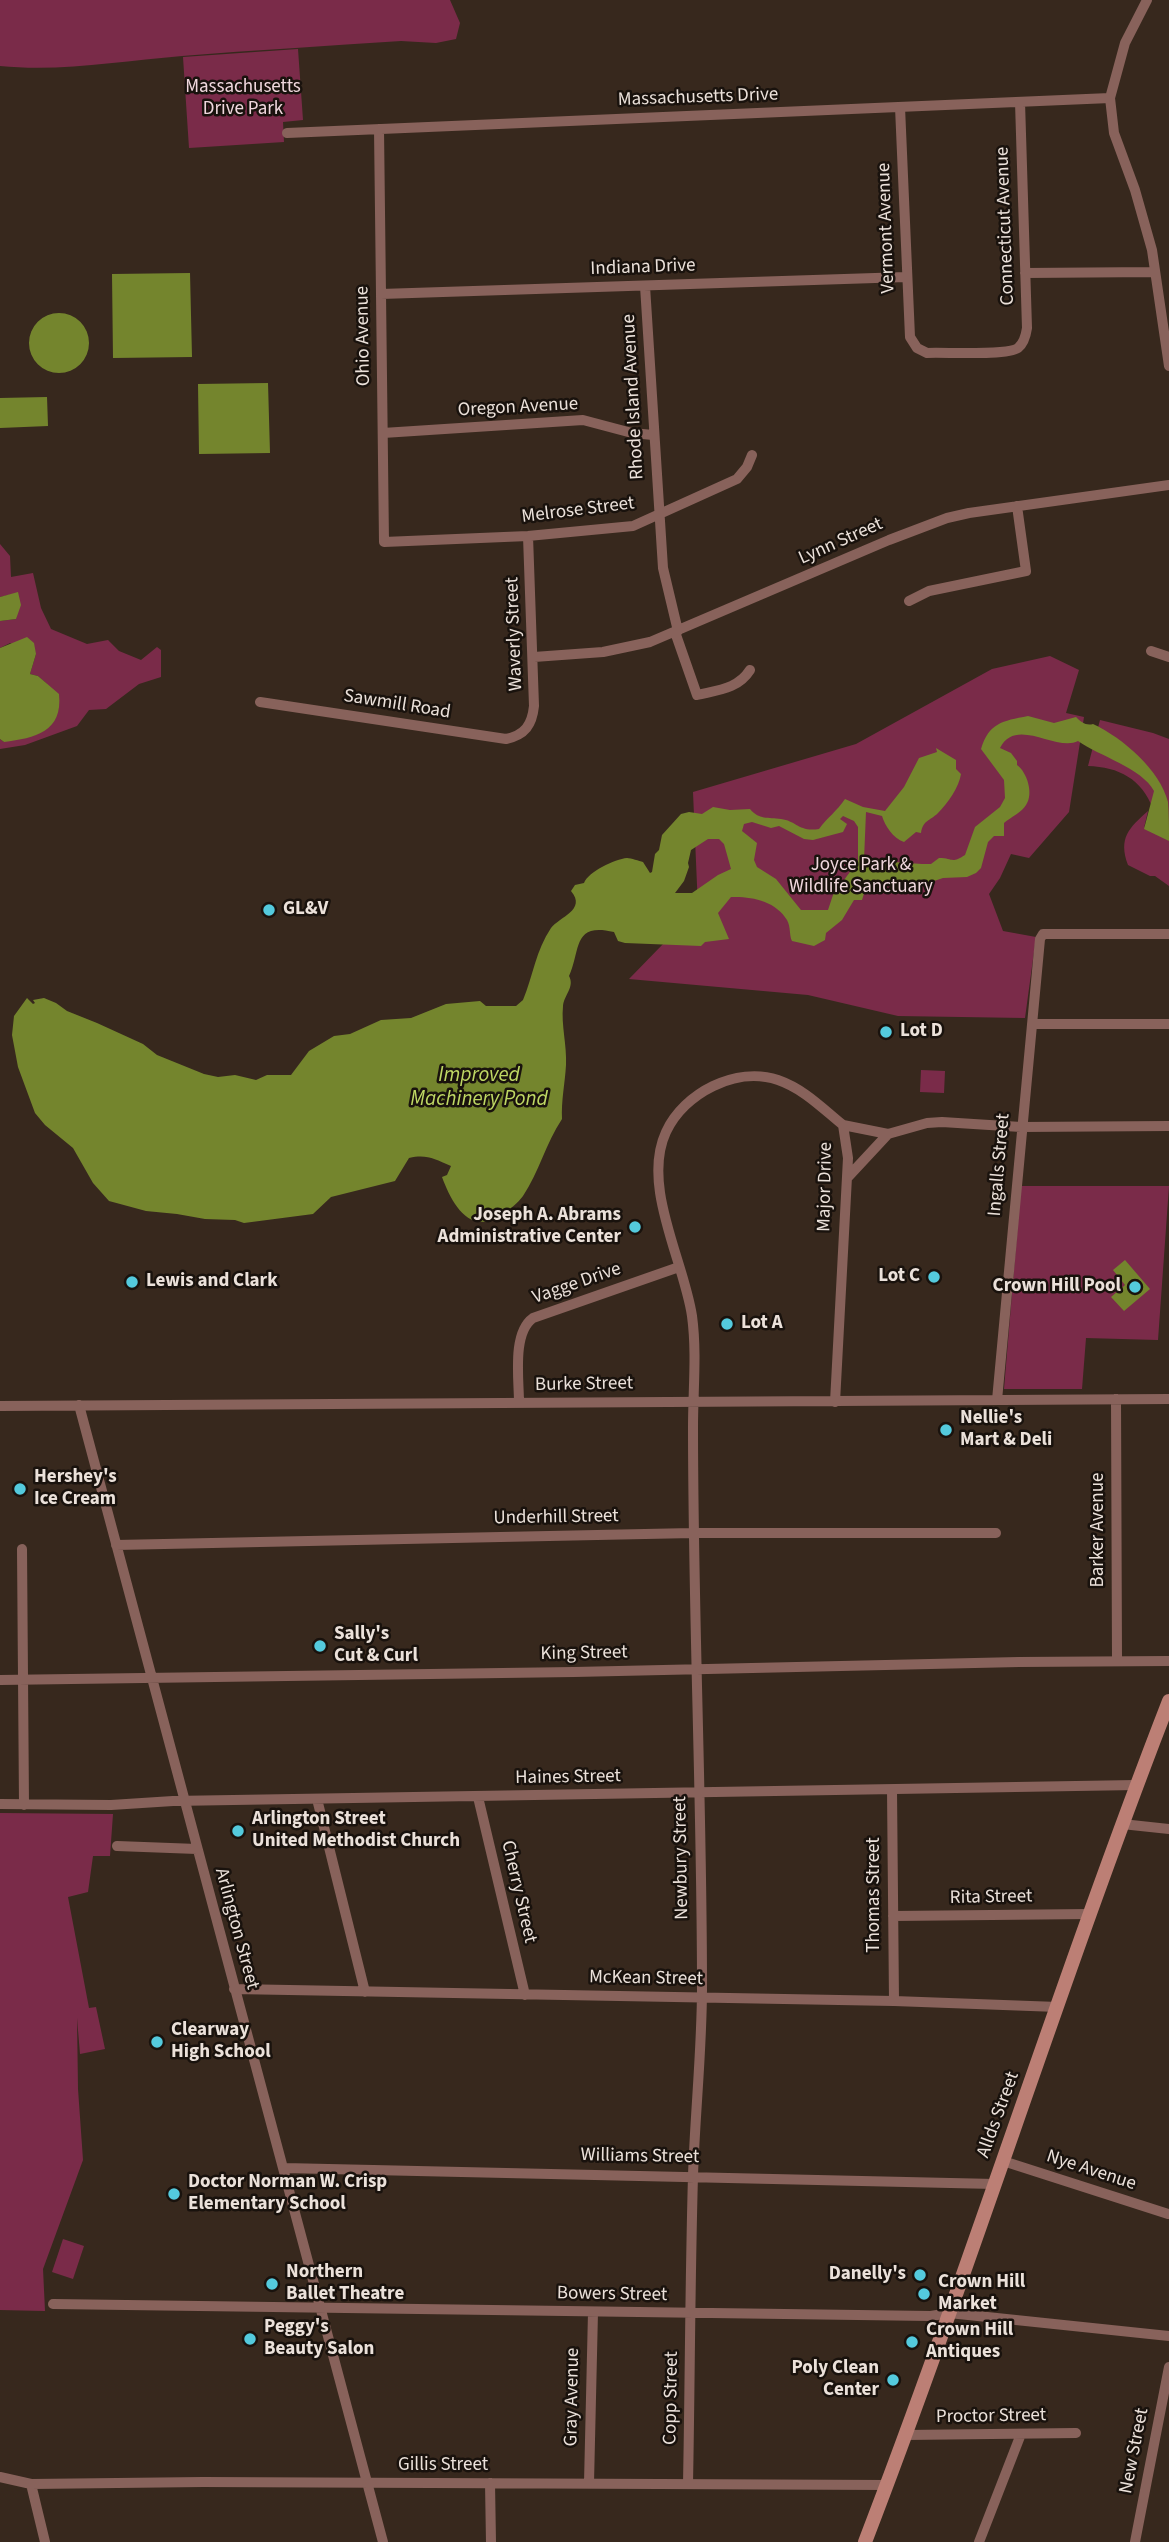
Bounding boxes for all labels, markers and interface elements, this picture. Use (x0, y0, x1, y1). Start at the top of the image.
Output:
park label: Massachusetts Drive Park (185, 77, 301, 121)
street label: Massachusetts Drive (617, 84, 779, 112)
street label: Connecticut Avenue (992, 146, 1020, 306)
street label: Vermont Avenue (873, 162, 901, 294)
street label: Indiana Drive (590, 255, 696, 281)
street label: Ohio Avenue (352, 286, 376, 386)
street label: Rhode Island Avenue (618, 314, 650, 480)
street label: Oregon Avenue (457, 393, 579, 423)
street label: Melrose Street (520, 493, 636, 529)
street label: Lynn Street (795, 513, 887, 571)
street label: Waverly Street (502, 577, 528, 691)
street label: Sawmill Road (342, 685, 452, 725)
park label: Joyce Park & Wildlife Sanctuary (789, 855, 933, 899)
place label: GL&V (283, 899, 328, 921)
marker: GL&V (261, 902, 277, 918)
place label: Lot D (900, 1021, 943, 1043)
marker: Lot D (878, 1024, 894, 1040)
water label: Improved Machinery Pond (410, 1063, 548, 1113)
street label: Ingalls Street (984, 1113, 1016, 1217)
street label: Major Drive (814, 1142, 838, 1232)
place label: Joseph A. Abrams Administrative Center (438, 1205, 621, 1249)
marker: Joseph A. Abrams Administrative Center (627, 1219, 643, 1235)
street label: Vagge Drive (530, 1258, 624, 1310)
place label: Lot C (878, 1266, 920, 1288)
marker: Lot C (926, 1269, 942, 1285)
place label: Lewis and Clark (146, 1271, 278, 1293)
marker: Lewis and Clark (124, 1274, 140, 1290)
place label: Crown Hill Pool (993, 1276, 1121, 1298)
marker: Crown Hill Pool (1127, 1279, 1143, 1295)
place label: Lot A (741, 1313, 783, 1335)
marker: Lot A (719, 1316, 735, 1332)
street label: Burke Street (535, 1373, 633, 1397)
place label: Nellie's Mart & Deli (960, 1408, 1052, 1452)
marker: Nellie's Mart & Deli (938, 1422, 954, 1438)
place label: Hershey's Ice Cream (34, 1467, 117, 1511)
street label: Barker Avenue (1088, 1473, 1110, 1587)
marker: Hershey's Ice Cream (12, 1481, 28, 1497)
street label: Underhill Street (493, 1506, 619, 1530)
place label: Sally's Cut & Curl (334, 1624, 418, 1668)
marker: Sally's Cut & Curl (312, 1638, 328, 1654)
street label: King Street (540, 1642, 628, 1666)
street label: Haines Street (515, 1766, 621, 1790)
street label: Newbury Street (670, 1796, 694, 1920)
place label: Arlington Street United Methodist Church (252, 1809, 460, 1853)
marker: Arlington Street United Methodist Church (230, 1823, 246, 1839)
street label: Thomas Street (864, 1837, 886, 1953)
street label: Cherry Street (495, 1839, 541, 1945)
street label: Arlington Street (209, 1866, 263, 1992)
street label: Rita Street (950, 1886, 1032, 1910)
street label: McKean Street (589, 1967, 703, 1991)
place label: Clearway High School (171, 2020, 271, 2064)
marker: Clearway High School (149, 2034, 165, 2050)
street label: Allds Street (973, 2069, 1025, 2161)
street label: Williams Street (580, 2145, 700, 2169)
street label: Nye Avenue (1043, 2146, 1139, 2196)
place label: Doctor Norman W. Crisp Elementary School (188, 2172, 387, 2216)
marker: Doctor Norman W. Crisp Elementary School (166, 2186, 182, 2202)
place label: Northern Ballet Theatre (286, 2262, 404, 2306)
place label: Danelly's (829, 2264, 906, 2286)
marker: Danelly's (912, 2267, 928, 2283)
place label: Crown Hill Market (938, 2272, 1025, 2316)
marker: Northern Ballet Theatre (264, 2276, 280, 2292)
street label: Bowers Street (557, 2283, 667, 2307)
marker: Crown Hill Market (916, 2286, 932, 2302)
place label: Peggy's Beauty Salon (264, 2317, 374, 2361)
place label: Crown Hill Antiques (926, 2320, 1013, 2364)
marker: Peggy's Beauty Salon (242, 2331, 258, 2347)
marker: Crown Hill Antiques (904, 2334, 920, 2350)
street label: Gray Avenue (561, 2347, 585, 2447)
street label: Copp Street (660, 2351, 684, 2445)
place label: Poly Clean Center (791, 2358, 879, 2402)
marker: Poly Clean Center (885, 2372, 901, 2388)
street label: Proctor Street (936, 2405, 1046, 2429)
street label: New Street (1116, 2406, 1154, 2496)
street label: Gillis Street (398, 2455, 488, 2477)

